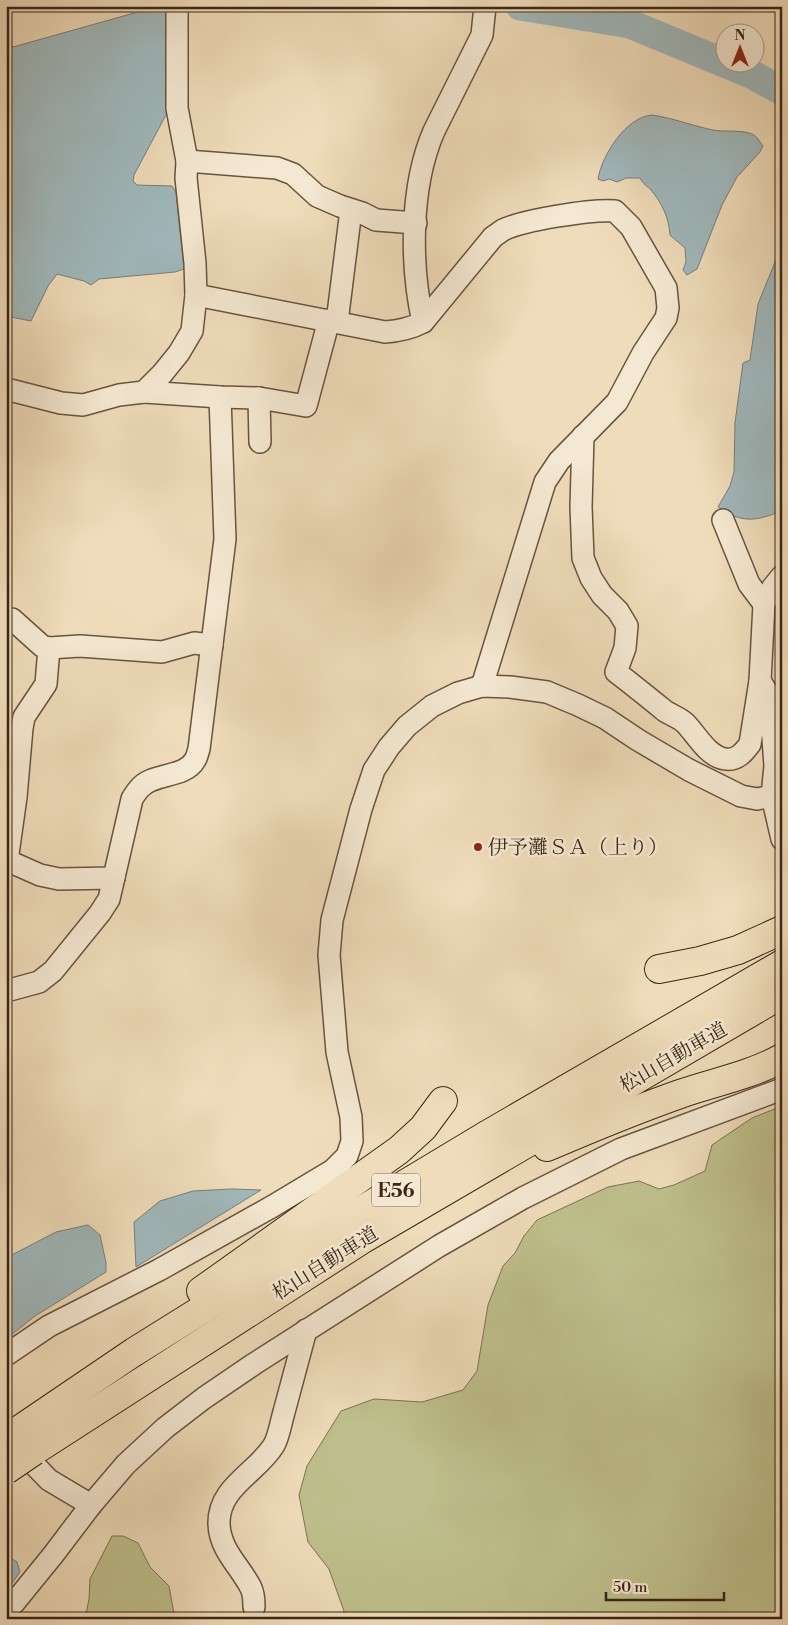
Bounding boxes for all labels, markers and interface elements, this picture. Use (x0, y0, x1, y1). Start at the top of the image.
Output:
north arrow (716, 22, 766, 72)
text: N (734, 27, 746, 45)
place label: 伊予灘ＳＡ（上り） (488, 836, 668, 861)
marker: 伊予灘ＳＡ（上り） (472, 841, 484, 853)
street label: 松山自動車道 (616, 1017, 732, 1099)
road number: E56 (372, 1174, 420, 1206)
street label: 松山自動車道 (268, 1222, 383, 1307)
scale bar (606, 1570, 723, 1602)
text: 50 m (613, 1578, 647, 1597)

